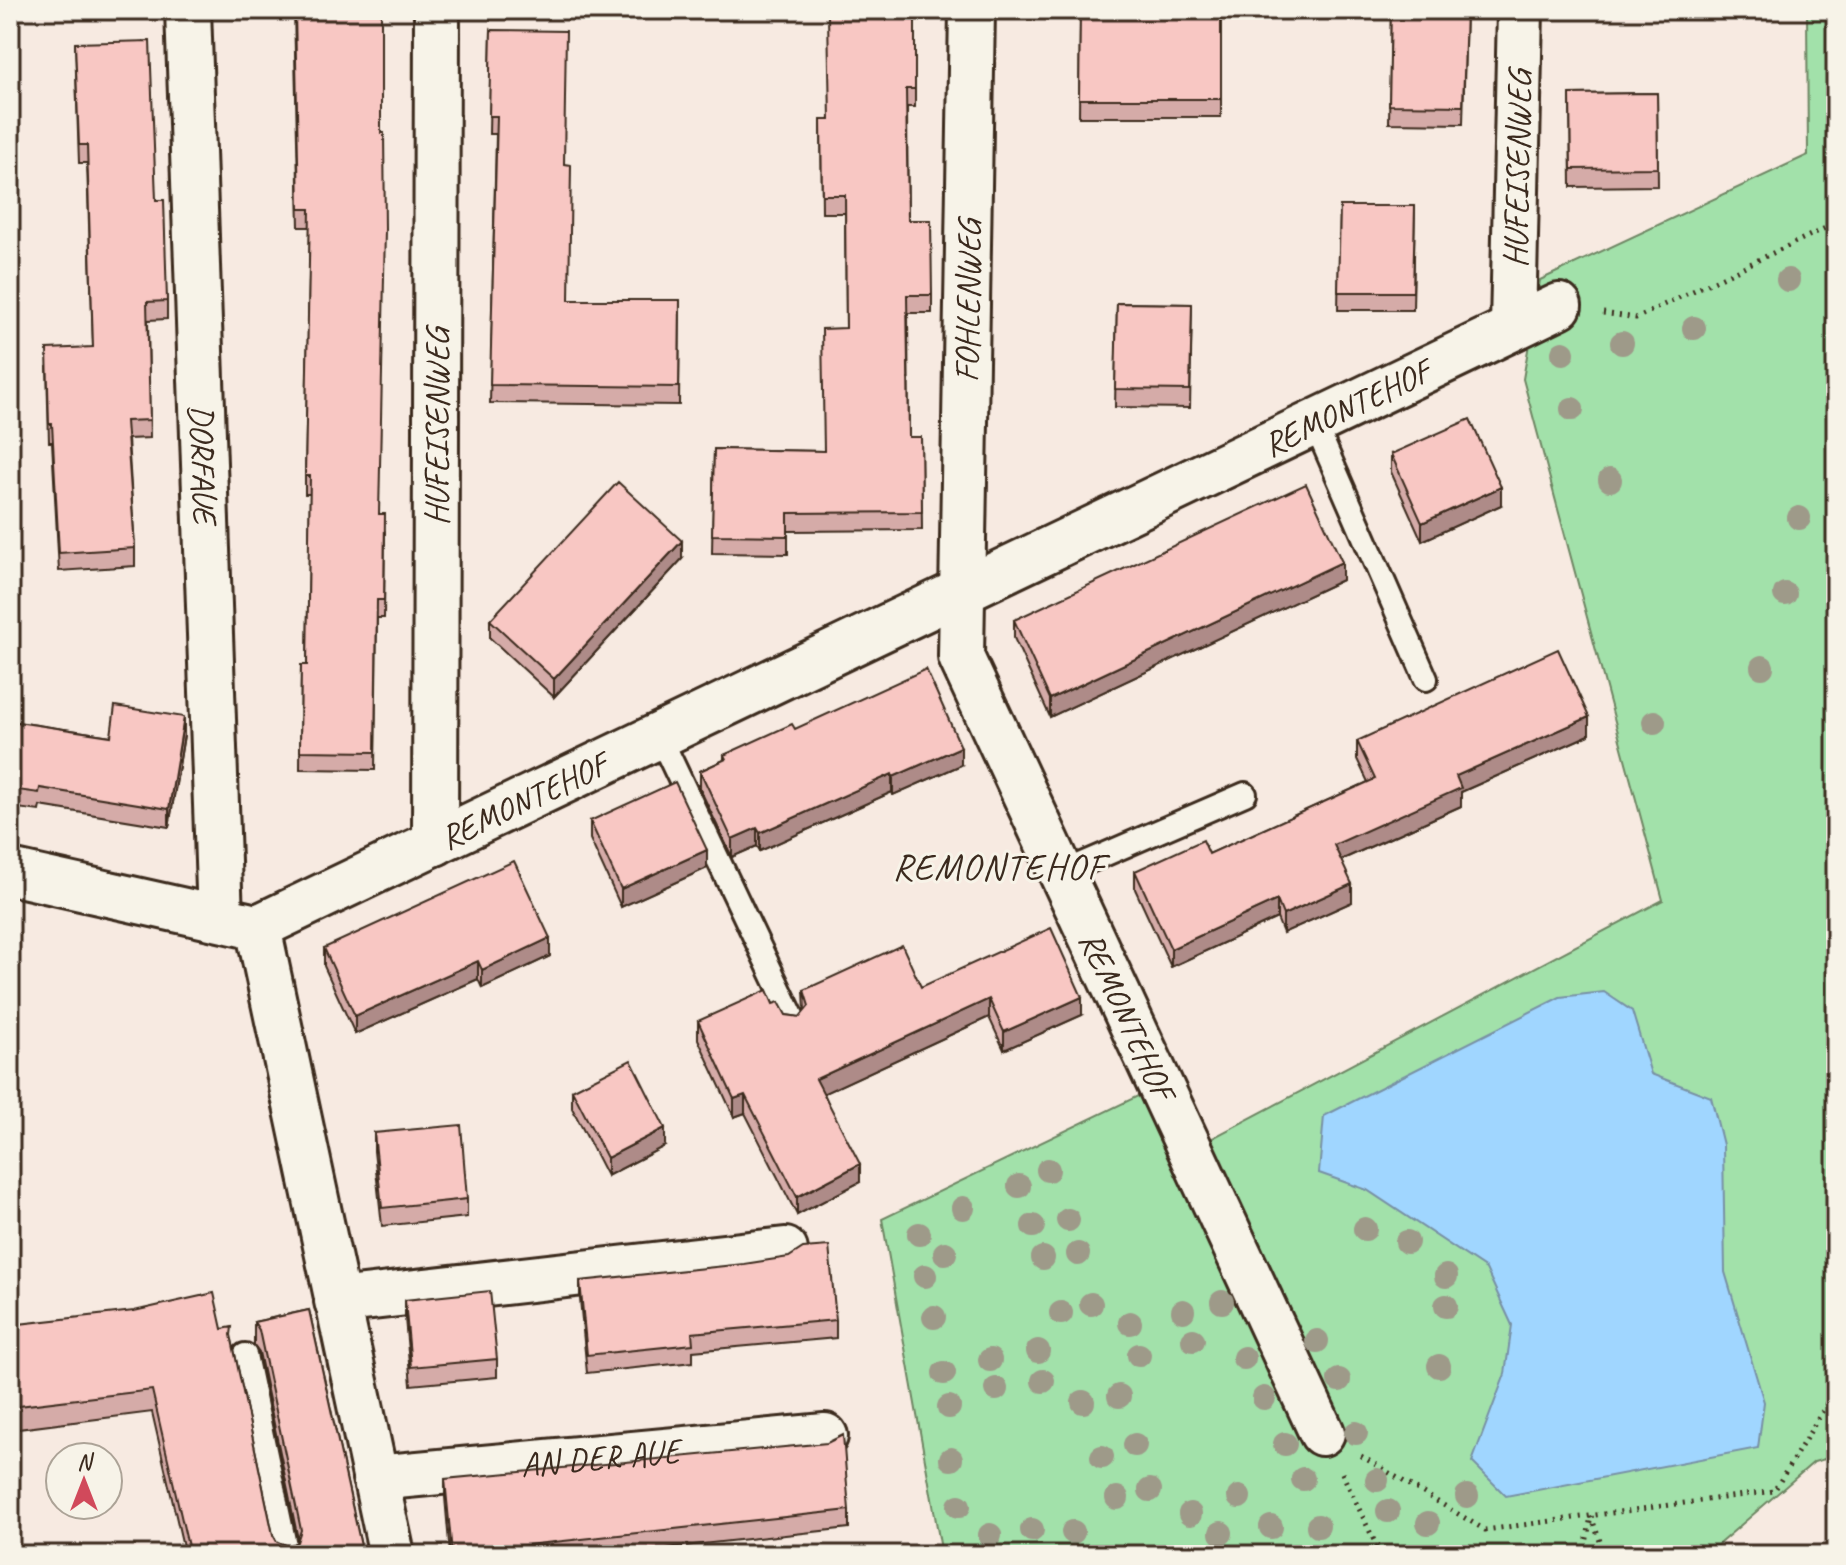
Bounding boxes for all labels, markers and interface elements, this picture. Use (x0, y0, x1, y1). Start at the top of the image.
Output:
street label: HUFEISENWEG (1493, 65, 1541, 268)
street label: FOHLENWEG (945, 215, 990, 382)
street label: HUFEISENWEG (415, 323, 458, 526)
street label: REMONTEHOF (1256, 347, 1442, 466)
street label: DORFAUE (180, 404, 227, 528)
street label: REMONTEHOF (433, 740, 619, 859)
district label: REMONTEHOF (893, 844, 1111, 890)
street label: REMONTEHOF (1070, 924, 1187, 1111)
street label: AN DER AUE (519, 1428, 686, 1486)
north arrow (44, 1441, 124, 1521)
text: N (77, 1448, 94, 1476)

